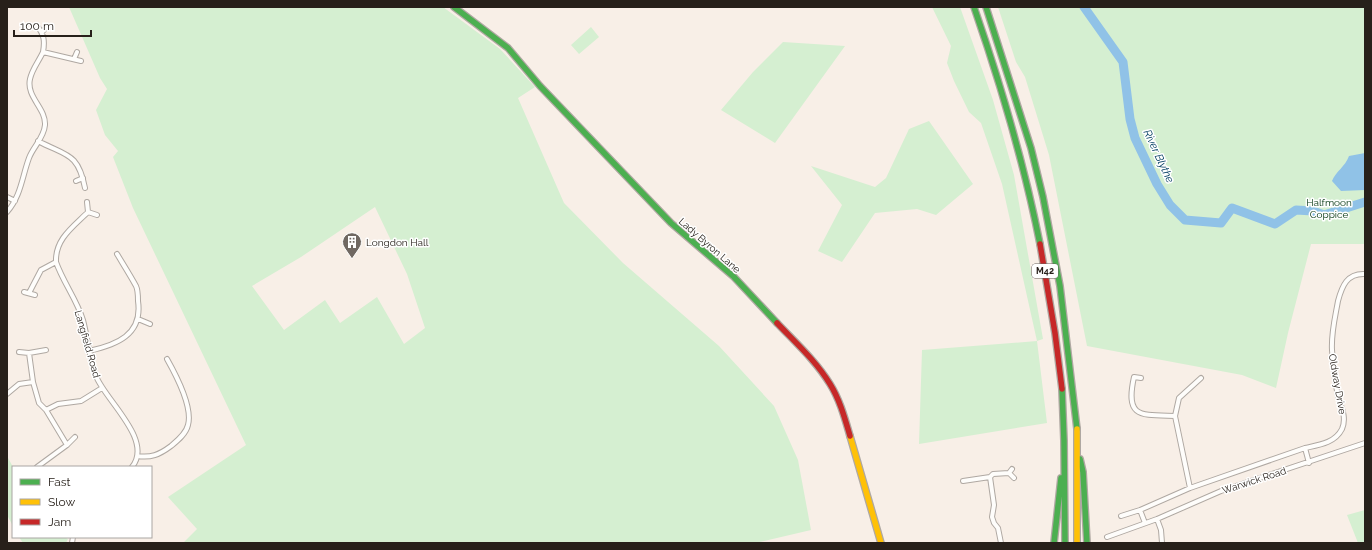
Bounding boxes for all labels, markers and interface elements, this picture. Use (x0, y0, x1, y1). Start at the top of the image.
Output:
scale bar (14, 12, 91, 38)
text: 100 m (20, 19, 54, 33)
water label: River Blythe (1141, 127, 1177, 185)
park label: Halfmoon Coppice (1306, 197, 1352, 220)
street label: Lady Byron Lane (677, 216, 743, 275)
building icon: Longdon Hall (341, 231, 363, 259)
place label: Longdon Hall (366, 237, 429, 248)
road number: M42 (1032, 264, 1058, 278)
street label: Langfield Road (73, 309, 102, 379)
street label: Oldway Drive (1327, 353, 1348, 415)
street label: Warwick Road (1221, 465, 1287, 496)
legend (12, 466, 152, 538)
text: Fast (48, 475, 71, 489)
text: Slow (48, 495, 75, 509)
text: Jam (48, 515, 71, 529)

